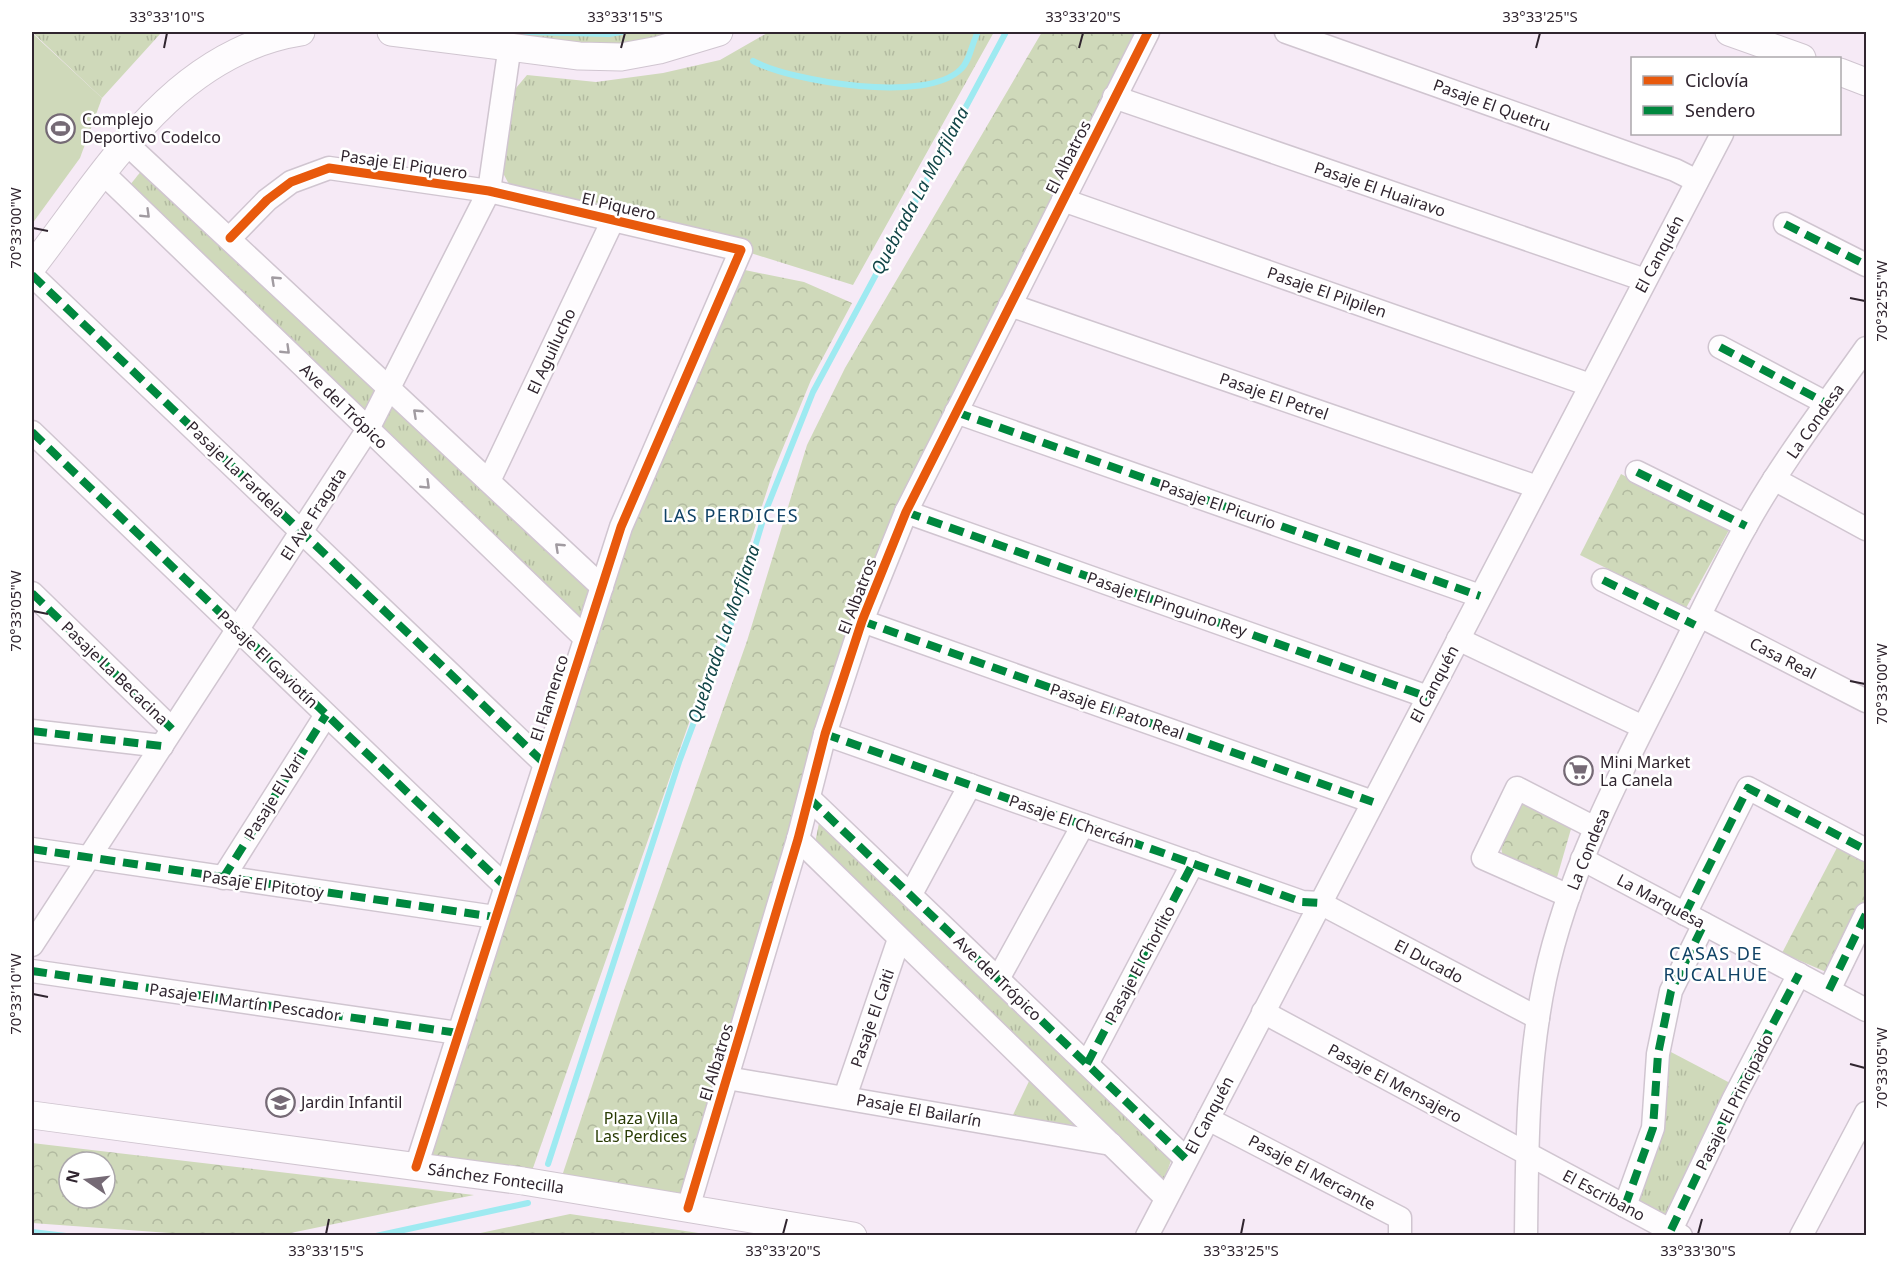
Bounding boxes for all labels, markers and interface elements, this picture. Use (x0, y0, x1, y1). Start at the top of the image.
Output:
text: 33°33'10"S (129, 6, 205, 26)
text: 33°33'15"S (587, 6, 663, 26)
text: 33°33'20"S (1045, 6, 1121, 26)
text: 33°33'25"S (1502, 6, 1578, 26)
legend (1631, 57, 1841, 135)
text: Ciclovía (1685, 68, 1749, 92)
street label: Pasaje El Quetru (1430, 74, 1554, 136)
text: Sendero (1685, 98, 1755, 122)
water label: Quebrada La Morfilana (865, 102, 974, 279)
place label: Complejo Deportivo Codelco (82, 108, 221, 148)
sports icon: Complejo Deportivo Codelco (45, 112, 77, 144)
street label: El Albatros (1040, 116, 1096, 198)
street label: Pasaje El Piquero (339, 144, 469, 184)
street label: Pasaje El Huairavo (1311, 156, 1449, 222)
text: 70°33'00"W (5, 187, 25, 269)
street label: El Piquero (580, 187, 658, 225)
one-way arrow (140, 207, 150, 218)
street label: El Canquén (1629, 211, 1689, 297)
text: 70°32'55"W (1871, 260, 1891, 342)
street label: Pasaje El Pilpilen (1264, 261, 1390, 323)
one-way arrow (271, 276, 282, 287)
street label: El Aguilucho (521, 304, 581, 398)
one-way arrow (280, 343, 290, 354)
street label: Ave del Trópico (295, 358, 393, 454)
street label: Pasaje El Petrel (1217, 367, 1331, 425)
street label: La Condesa (1781, 379, 1849, 463)
one-way arrow (413, 410, 424, 421)
street label: Pasaje La Fardela (182, 416, 290, 522)
street label: El Ave Fragata (275, 464, 351, 564)
street label: Pasaje El Picurio (1157, 474, 1279, 534)
one-way arrow (419, 478, 430, 489)
district label: LAS PERDICES (663, 503, 799, 527)
water label: Quebrada La Morfilana (681, 541, 765, 726)
one-way arrow (555, 543, 566, 554)
street label: El Albatros (832, 555, 882, 637)
street label: Pasaje El Pinguino Rey (1084, 566, 1251, 642)
text: 70°33'05"W (5, 570, 25, 652)
street label: Pasaje El Gaviotín (213, 605, 323, 713)
street label: Pasaje La Becacina (57, 616, 173, 730)
street label: Casa Real (1746, 632, 1820, 684)
street label: El Canquén (1404, 641, 1464, 727)
text: 70°33'00"W (1871, 643, 1891, 725)
street label: El Flamenco (525, 652, 573, 744)
street label: Pasaje El Pato Real (1047, 678, 1187, 744)
street label: Pasaje El Vari (238, 748, 310, 844)
place label: Mini Market La Canela (1600, 751, 1690, 791)
supermarket icon: Mini Market La Canela (1563, 755, 1595, 787)
street label: Pasaje El Chercán (1006, 789, 1138, 853)
street label: La Condesa (1562, 805, 1614, 893)
street label: Pasaje El Pitotoy (201, 865, 326, 904)
street label: La Marquesa (1613, 869, 1709, 933)
street label: Pasaje El Chorlito (1100, 902, 1180, 1026)
street label: Ave del Trópico (949, 930, 1047, 1026)
street label: El Ducado (1391, 934, 1467, 988)
district label: CASAS DE RUCALHUE (1663, 941, 1769, 986)
text: 70°33'10"W (5, 953, 25, 1035)
street label: Pasaje El Caiti (845, 966, 899, 1070)
street label: Pasaje El Martín Pescador (148, 978, 342, 1026)
street label: El Albatros (694, 1021, 738, 1103)
text: 70°33'05"W (1871, 1027, 1891, 1109)
street label: Pasaje El Principado (1690, 1030, 1778, 1174)
street label: Pasaje El Mensajero (1324, 1038, 1466, 1128)
street label: El Canquén (1179, 1072, 1239, 1158)
school or university icon: Jardin Infantil (264, 1086, 296, 1118)
street label: Pasaje El Bailarín (855, 1088, 983, 1132)
place label: Jardin Infantil (299, 1091, 402, 1113)
park label: Plaza Villa Las Perdices (595, 1107, 687, 1147)
street label: Pasaje El Mercante (1245, 1129, 1379, 1215)
north arrow (57, 1150, 117, 1210)
street label: Sánchez Fontecilla (426, 1158, 566, 1198)
street label: El Escribano (1559, 1164, 1649, 1226)
text: N (60, 1167, 85, 1185)
text: 33°33'15"S (288, 1240, 364, 1260)
text: 33°33'20"S (745, 1240, 821, 1260)
text: 33°33'25"S (1203, 1240, 1279, 1260)
text: 33°33'30"S (1660, 1240, 1736, 1260)

